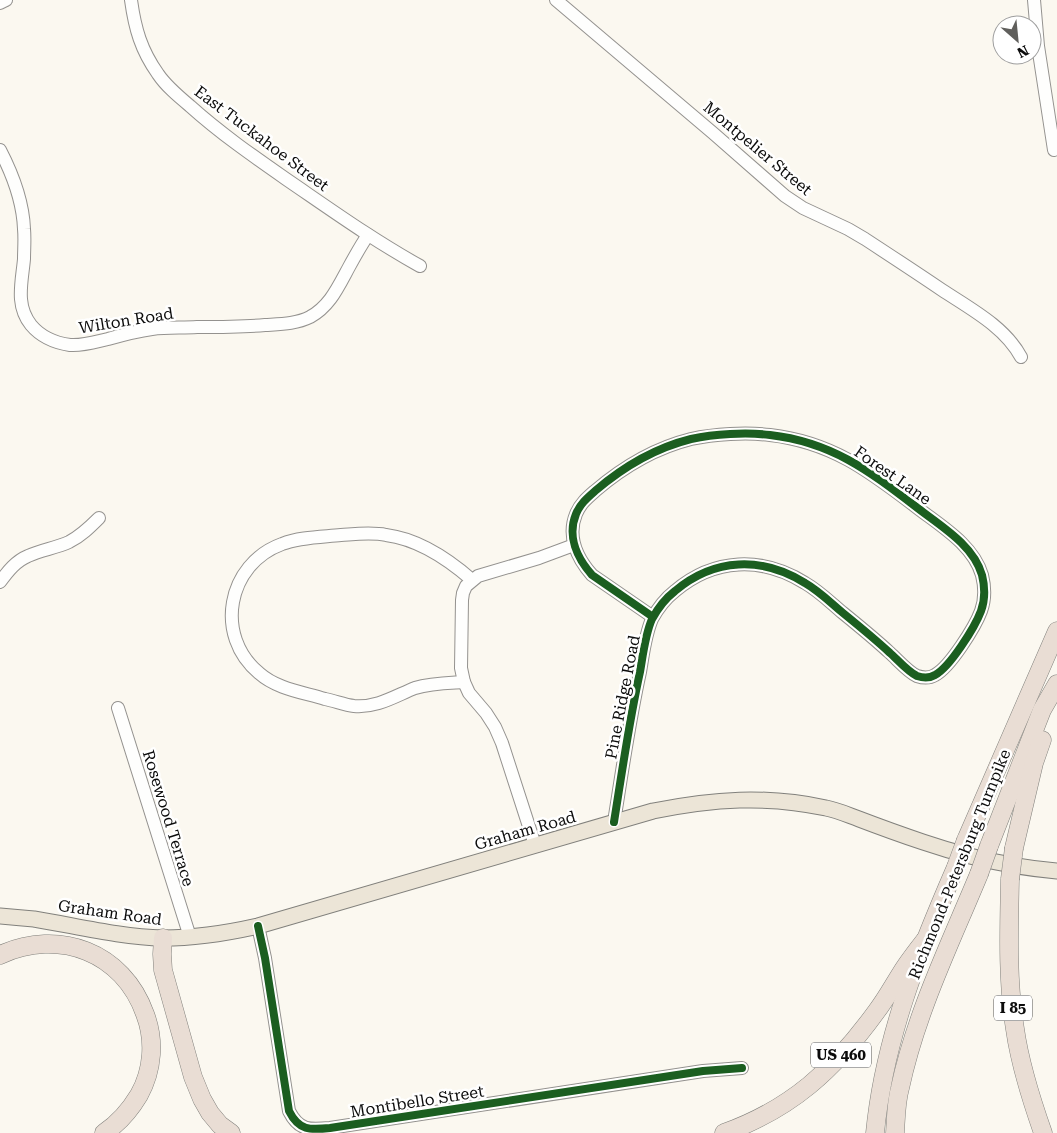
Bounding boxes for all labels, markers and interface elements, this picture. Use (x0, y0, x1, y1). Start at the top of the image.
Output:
north arrow (992, 15, 1042, 65)
text: N (1014, 42, 1031, 61)
street label: East Tuckahoe Street (191, 82, 333, 195)
street label: Montpelier Street (700, 98, 816, 199)
street label: Wilton Road (77, 304, 175, 337)
street label: Forest Lane (851, 442, 935, 509)
street label: Pine Ridge Road (601, 633, 644, 761)
street label: Richmond-Petersburg Turnpike (905, 746, 1014, 982)
street label: Rosewood Terrace (139, 748, 198, 889)
street label: Graham Road (472, 807, 578, 854)
street label: Graham Road (57, 896, 163, 929)
road number: I 85 (994, 996, 1032, 1020)
road number: US 460 (811, 1042, 871, 1068)
street label: Montibello Street (349, 1082, 485, 1121)

